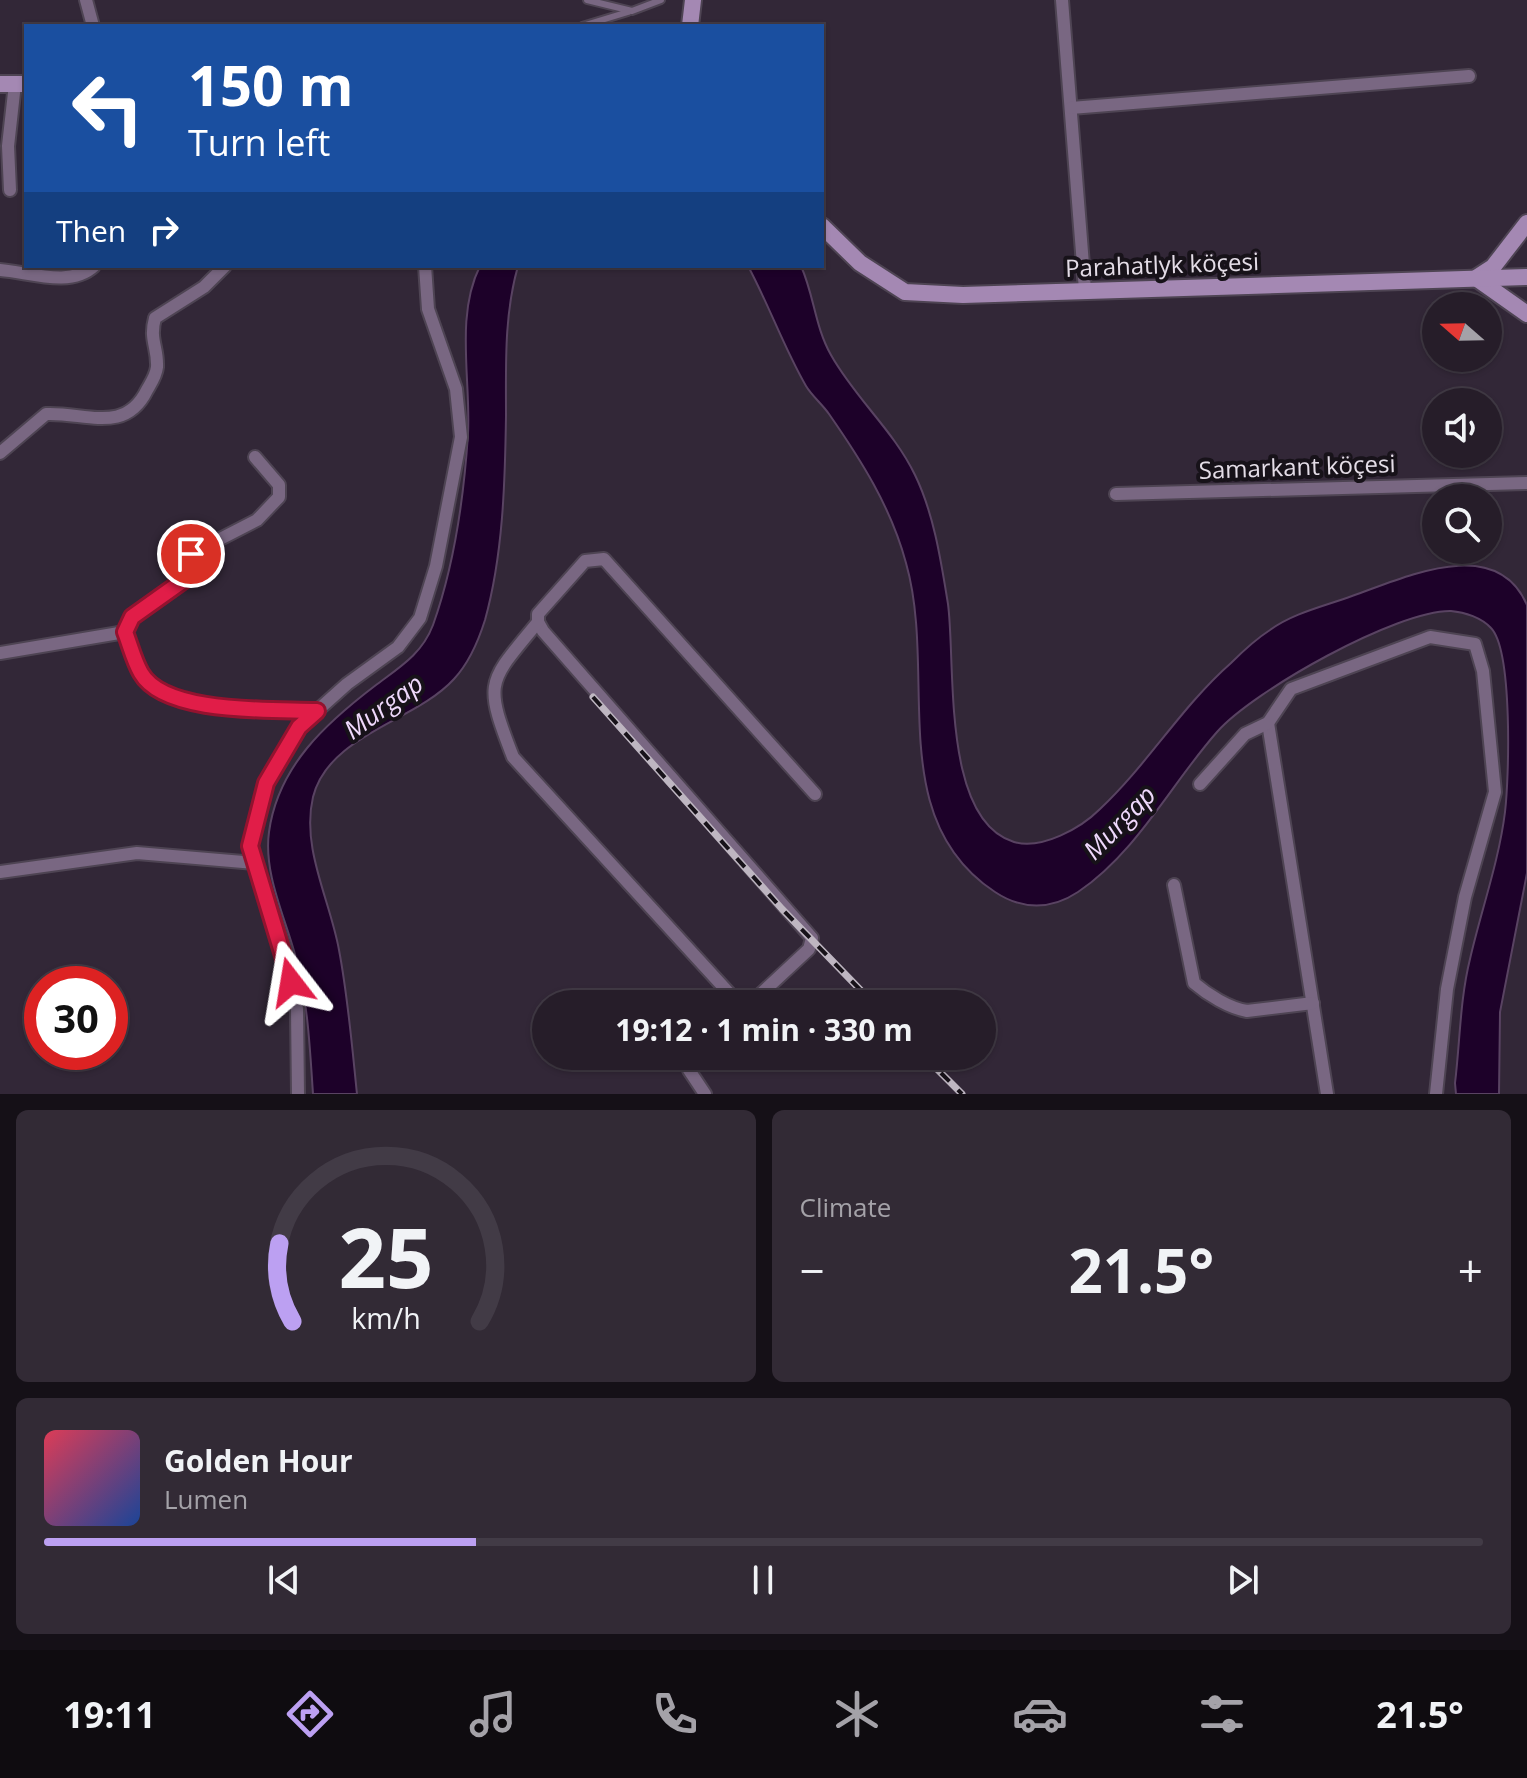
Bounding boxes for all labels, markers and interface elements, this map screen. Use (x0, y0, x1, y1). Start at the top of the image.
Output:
text: 150 m (188, 46, 354, 122)
icon: left (56, 56, 160, 160)
text: Turn left (188, 118, 330, 167)
icon: right (142, 208, 186, 252)
text: Then (56, 210, 126, 251)
street label: Parahatlyk köçesi (1064, 244, 1260, 284)
north arrow (1422, 292, 1502, 372)
map controls (1422, 292, 1502, 564)
button: sound (1422, 388, 1502, 468)
street label: Samarkant köçesi (1198, 446, 1396, 486)
button: search (1422, 484, 1502, 564)
pin (157, 520, 225, 588)
icon: arrive (169, 532, 213, 576)
water label: Murgap (336, 665, 430, 747)
water label: Murgap (1075, 777, 1163, 867)
position arrow (249, 940, 333, 1024)
speed limit sign: 30 (24, 966, 128, 1070)
text: 19:12 · 1 min · 330 m (615, 1009, 913, 1050)
text: Climate (800, 1189, 891, 1225)
text: 25 (338, 1199, 433, 1312)
text: 21.5° (1068, 1229, 1214, 1311)
text: − (800, 1240, 825, 1300)
text: + (1458, 1240, 1483, 1300)
text: km/h (351, 1298, 420, 1337)
text: Golden Hour (164, 1440, 353, 1481)
text: Lumen (164, 1481, 248, 1517)
icon: previous (262, 1558, 306, 1602)
icon: pause (741, 1558, 785, 1602)
icon: next (1221, 1558, 1265, 1602)
icon: directions (282, 1686, 338, 1742)
icon: music (465, 1686, 521, 1742)
icon: phone (647, 1686, 703, 1742)
icon: climate (829, 1686, 885, 1742)
icon: car (1012, 1686, 1068, 1742)
icon: filters (1194, 1686, 1250, 1742)
text: 19:11 (63, 1690, 156, 1739)
text: 21.5° (1376, 1690, 1464, 1739)

